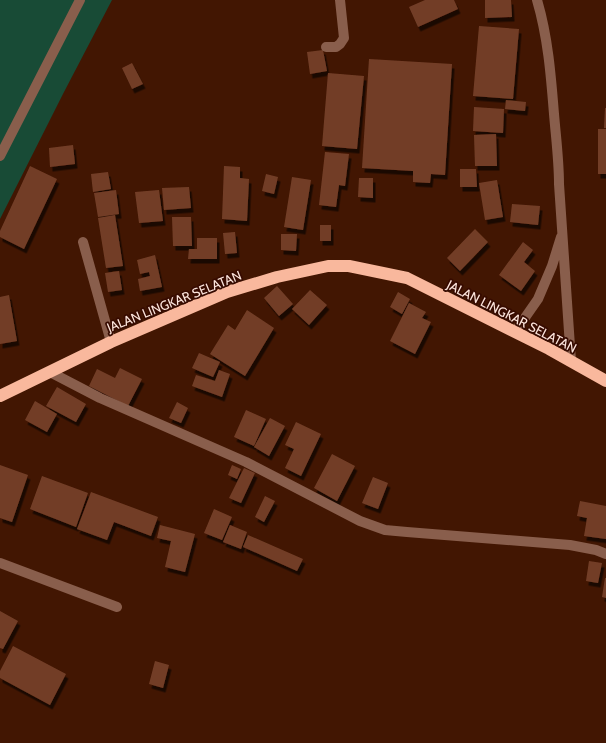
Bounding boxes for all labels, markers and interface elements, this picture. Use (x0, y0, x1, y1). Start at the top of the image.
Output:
street label: JALAN LINGKAR SELATAN (103, 267, 244, 336)
street label: JALAN LINGKAR SELATAN (443, 276, 580, 356)

